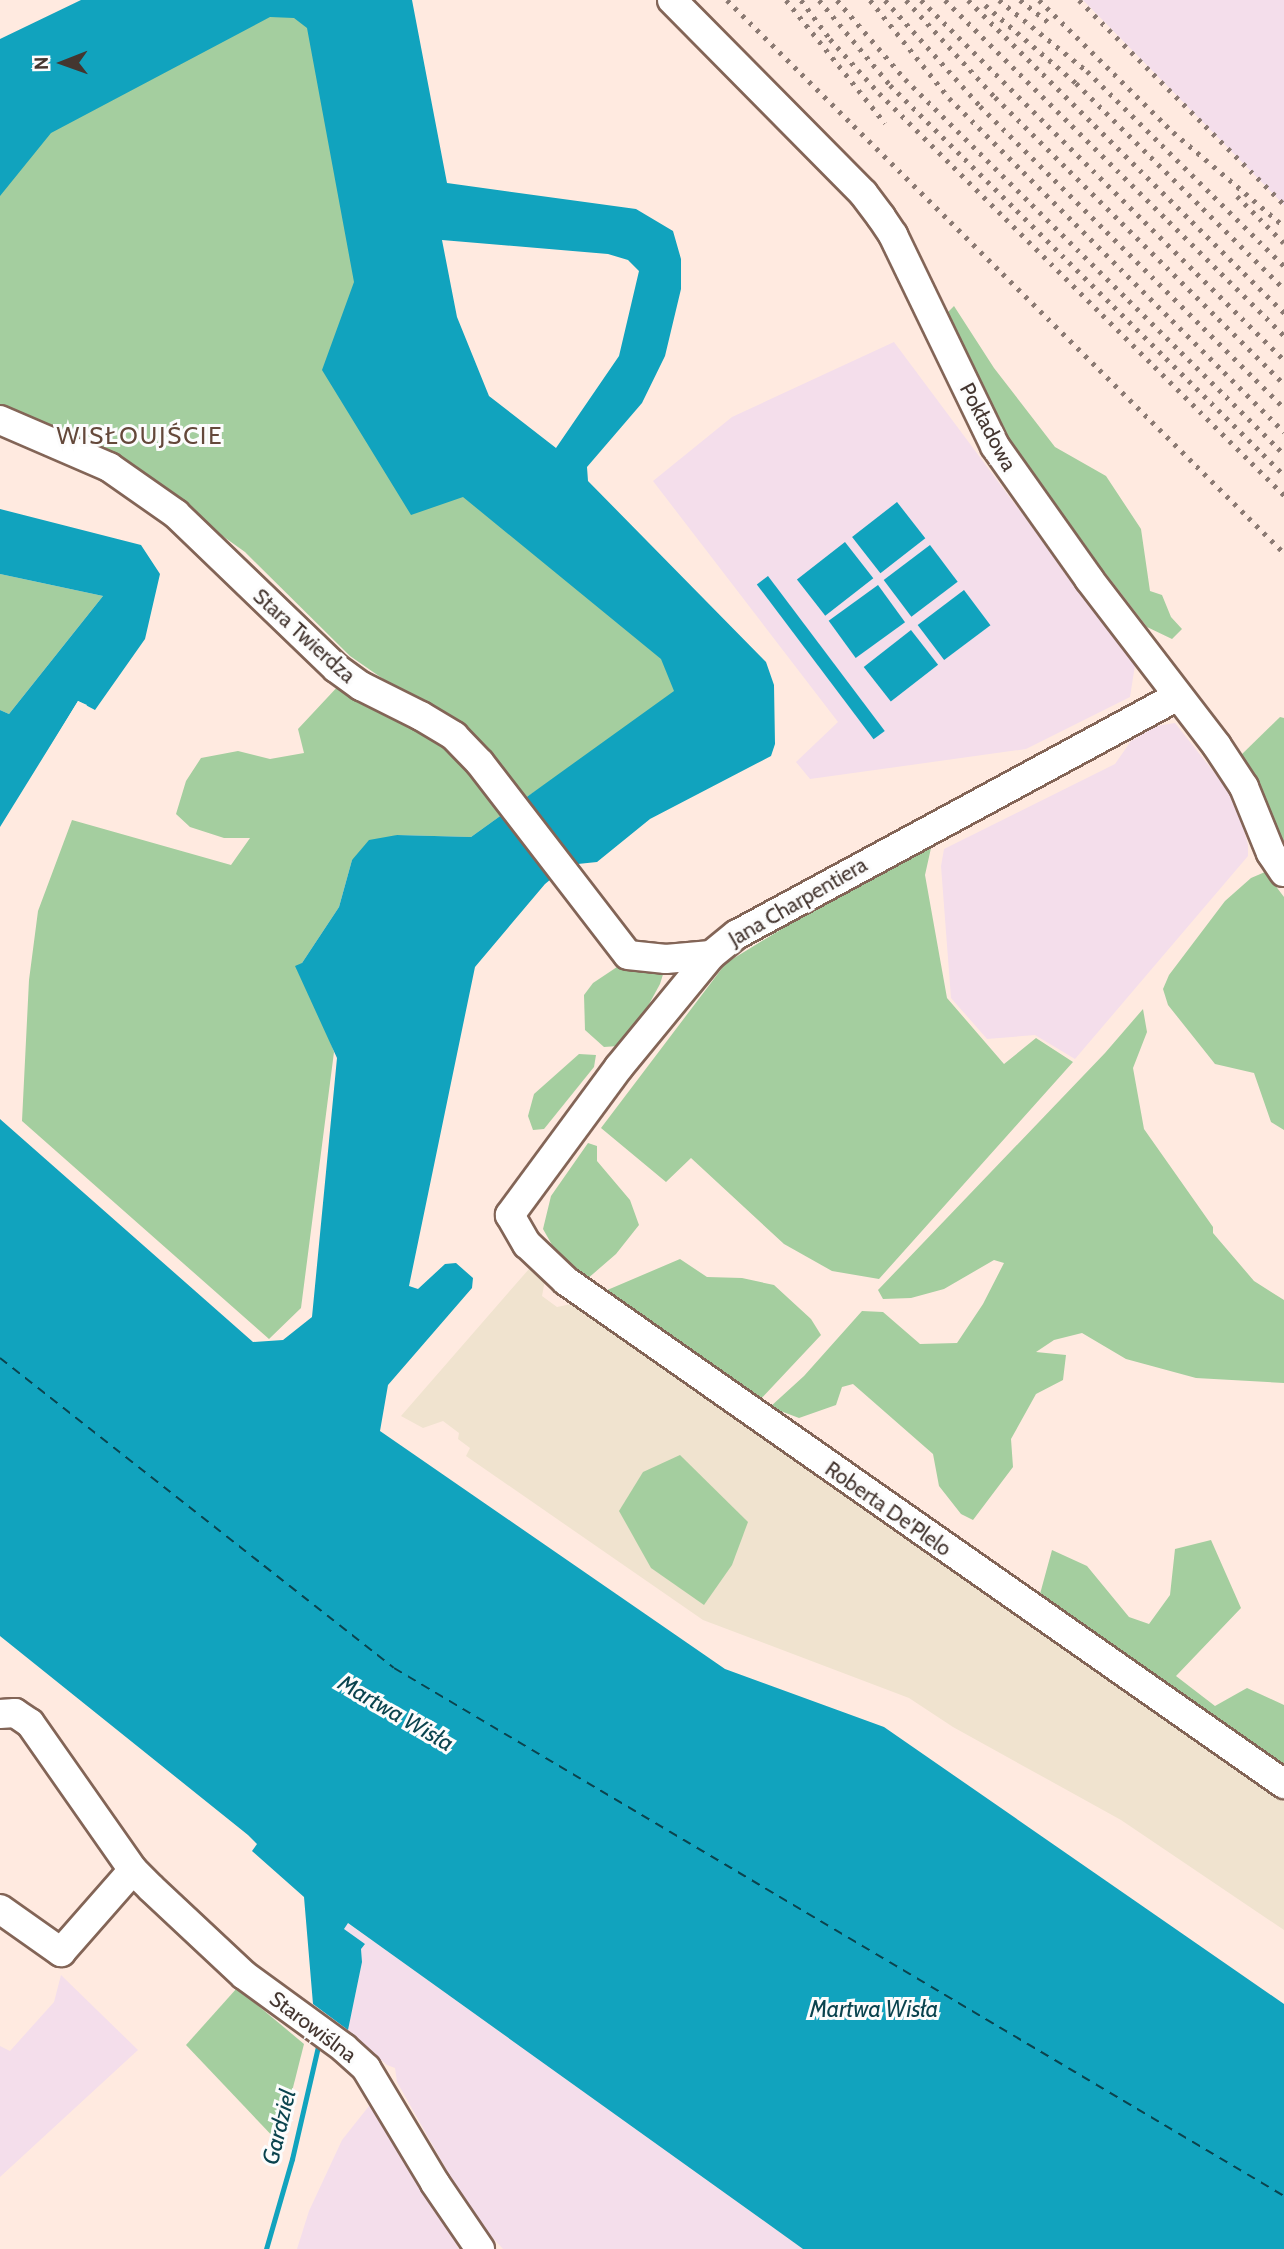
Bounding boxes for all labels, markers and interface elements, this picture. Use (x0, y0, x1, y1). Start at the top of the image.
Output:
north arrow (28, 28, 98, 98)
text: N (30, 56, 53, 70)
street label: Pokładowa (954, 379, 1022, 475)
district label: WISŁOUJŚCIE (58, 422, 222, 450)
street label: Stara Twierdza (248, 584, 360, 688)
street label: Jana Charpentiera (724, 852, 872, 952)
street label: Roberta De'Plelo (820, 1456, 956, 1562)
water label: Martwa Wisła (333, 1669, 459, 1757)
street label: Starowiślna (265, 1986, 361, 2068)
water label: Martwa Wisła (810, 1995, 938, 2023)
water label: Gardziel (256, 2087, 302, 2167)

